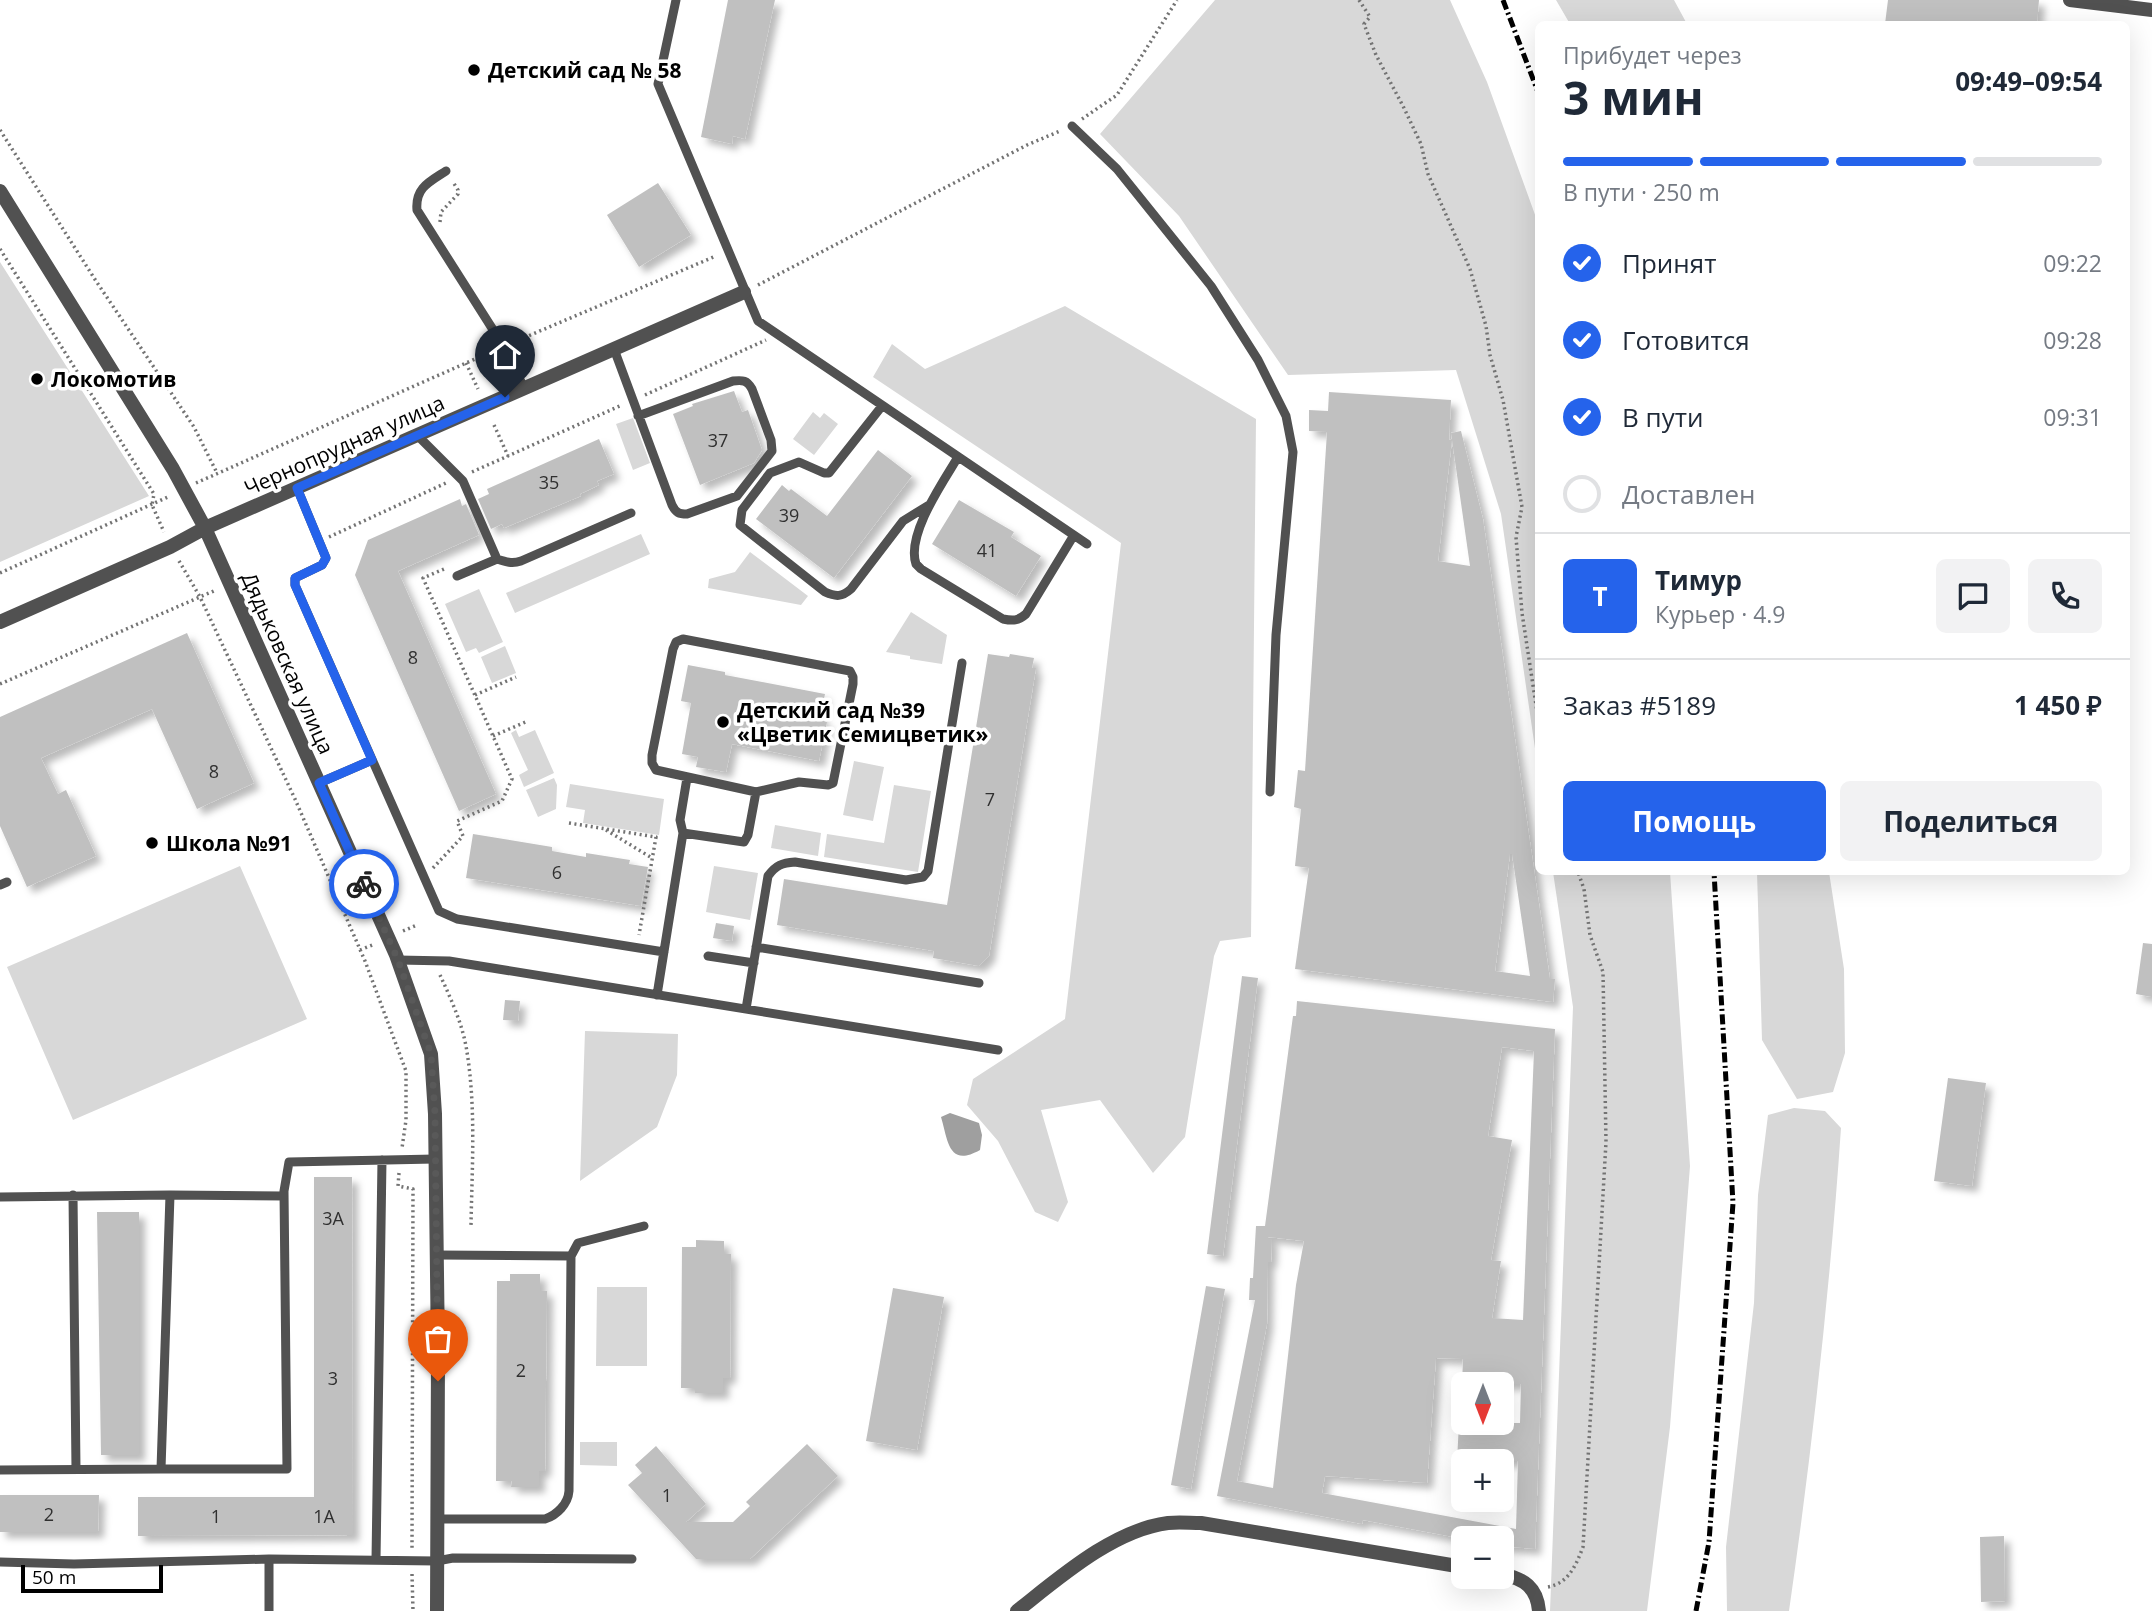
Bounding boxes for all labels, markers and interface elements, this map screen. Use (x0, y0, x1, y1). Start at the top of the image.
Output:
text: Прибудет через (1563, 39, 1742, 71)
place label: Детский сад № 58 (488, 56, 682, 84)
marker: Детский сад № 58 (466, 62, 482, 78)
text: 09:49–09:54 (1955, 63, 2102, 99)
text: 3 мин (1563, 66, 1704, 128)
text: В пути · 250 m (1563, 176, 1720, 208)
icon: check (1563, 244, 1601, 282)
text: Принят (1622, 245, 1716, 281)
text: 09:22 (2043, 247, 2102, 279)
icon: check (1563, 321, 1601, 359)
text: Готовится (1622, 322, 1750, 358)
text: 09:28 (2043, 324, 2102, 356)
pin (475, 325, 535, 397)
icon: home (486, 336, 524, 374)
place label: Локомотив (51, 365, 176, 393)
marker: Локомотив (29, 371, 45, 387)
street label: Чернопрудная улица (239, 388, 449, 502)
icon: check (1563, 398, 1601, 436)
text: В пути (1622, 399, 1703, 435)
text: 09:31 (2043, 401, 2102, 433)
house number: 37 (708, 428, 728, 452)
house number: 35 (539, 470, 559, 494)
text: Доставлен (1622, 476, 1755, 512)
house number: 39 (779, 503, 799, 527)
house number: 41 (977, 538, 997, 562)
button: chat (1936, 559, 2010, 633)
button: phone (2028, 559, 2102, 633)
text: Тимур (1655, 562, 1742, 598)
street label: Дядьковская улица (235, 568, 341, 758)
text: Т (1592, 578, 1608, 614)
text: Курьер · 4.9 (1655, 598, 1786, 630)
house number: 8 (408, 645, 418, 669)
text: Заказ #5189 (1563, 687, 1716, 723)
text: 1 450 ₽ (2014, 687, 2102, 723)
place label: Детский сад №39 «Цветик Семицветик» (737, 696, 989, 748)
marker: Детский сад №39 «Цветик Семицветик» (715, 714, 731, 730)
house number: 8 (209, 759, 219, 783)
button: Помощь (1563, 781, 1826, 861)
button: Поделиться (1840, 781, 2102, 861)
house number: 7 (985, 787, 995, 811)
place label: Школа №91 (166, 829, 292, 857)
marker: Школа №91 (144, 835, 160, 851)
courier (329, 849, 399, 919)
house number: 6 (552, 860, 562, 884)
icon: bike (345, 865, 383, 903)
house number: 3А (322, 1206, 344, 1230)
pin (408, 1309, 468, 1381)
icon: bag (419, 1320, 457, 1358)
house number: 2 (516, 1358, 526, 1382)
house number: 3 (328, 1366, 338, 1390)
north arrow (1451, 1372, 1514, 1435)
map controls (1451, 1372, 1514, 1589)
button: + (1451, 1449, 1514, 1512)
house number: 1 (662, 1483, 672, 1507)
house number: 2 (44, 1502, 54, 1526)
house number: 1 (211, 1504, 221, 1528)
house number: 1А (313, 1504, 335, 1528)
button: − (1451, 1526, 1514, 1589)
scale bar (21, 1562, 163, 1594)
text: 50 m (32, 1564, 76, 1590)

